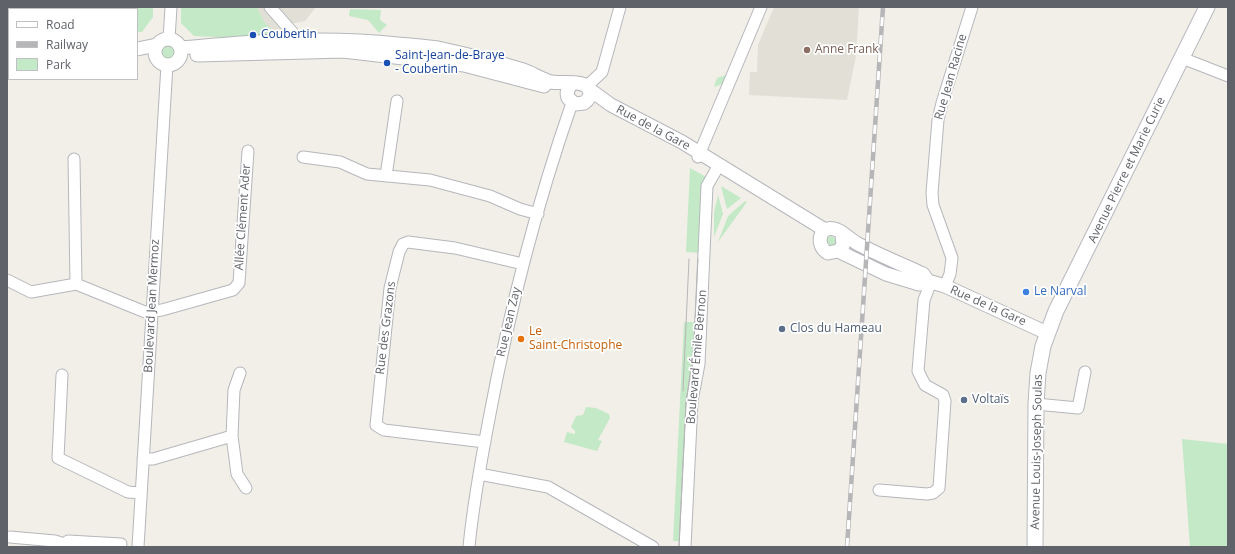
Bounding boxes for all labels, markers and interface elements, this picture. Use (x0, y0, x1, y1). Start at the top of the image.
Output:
legend (8, 8, 138, 80)
text: Road (46, 16, 75, 33)
place label: Coubertin (261, 28, 317, 42)
marker: Coubertin (248, 30, 258, 40)
street label: Rue Jean Racine (932, 32, 970, 122)
text: Railway (46, 36, 88, 53)
place label: Anne Frank (815, 43, 879, 57)
marker: Anne Frank (802, 45, 812, 55)
place label: Saint-Jean-de-Braye - Coubertin (395, 49, 505, 77)
text: Park (46, 56, 71, 73)
marker: Saint-Jean-de-Braye - Coubertin (382, 58, 392, 68)
street label: Avenue Pierre et Marie Curie (1085, 95, 1169, 245)
street label: Rue de la Gare (614, 102, 692, 154)
street label: Allée Clément Ader (232, 163, 254, 271)
street label: Boulevard Jean Mermoz (141, 239, 163, 373)
street label: Rue des Grazons (373, 281, 399, 375)
street label: Rue de la Gare (948, 283, 1028, 329)
place label: Le Narval (1034, 285, 1086, 299)
street label: Rue Jean Zay (494, 286, 524, 358)
marker: Le Narval (1021, 287, 1031, 297)
street label: Boulevard Émile Bernon (684, 289, 710, 425)
place label: Clos du Hameau (790, 322, 882, 336)
marker: Clos du Hameau (777, 324, 787, 334)
place label: Le Saint-Christophe (529, 325, 622, 353)
marker: Le Saint-Christophe (516, 334, 526, 344)
street label: Avenue Louis-Joseph Soulas (1028, 374, 1046, 530)
place label: Voltaïs (972, 393, 1009, 407)
marker: Voltaïs (959, 395, 969, 405)

